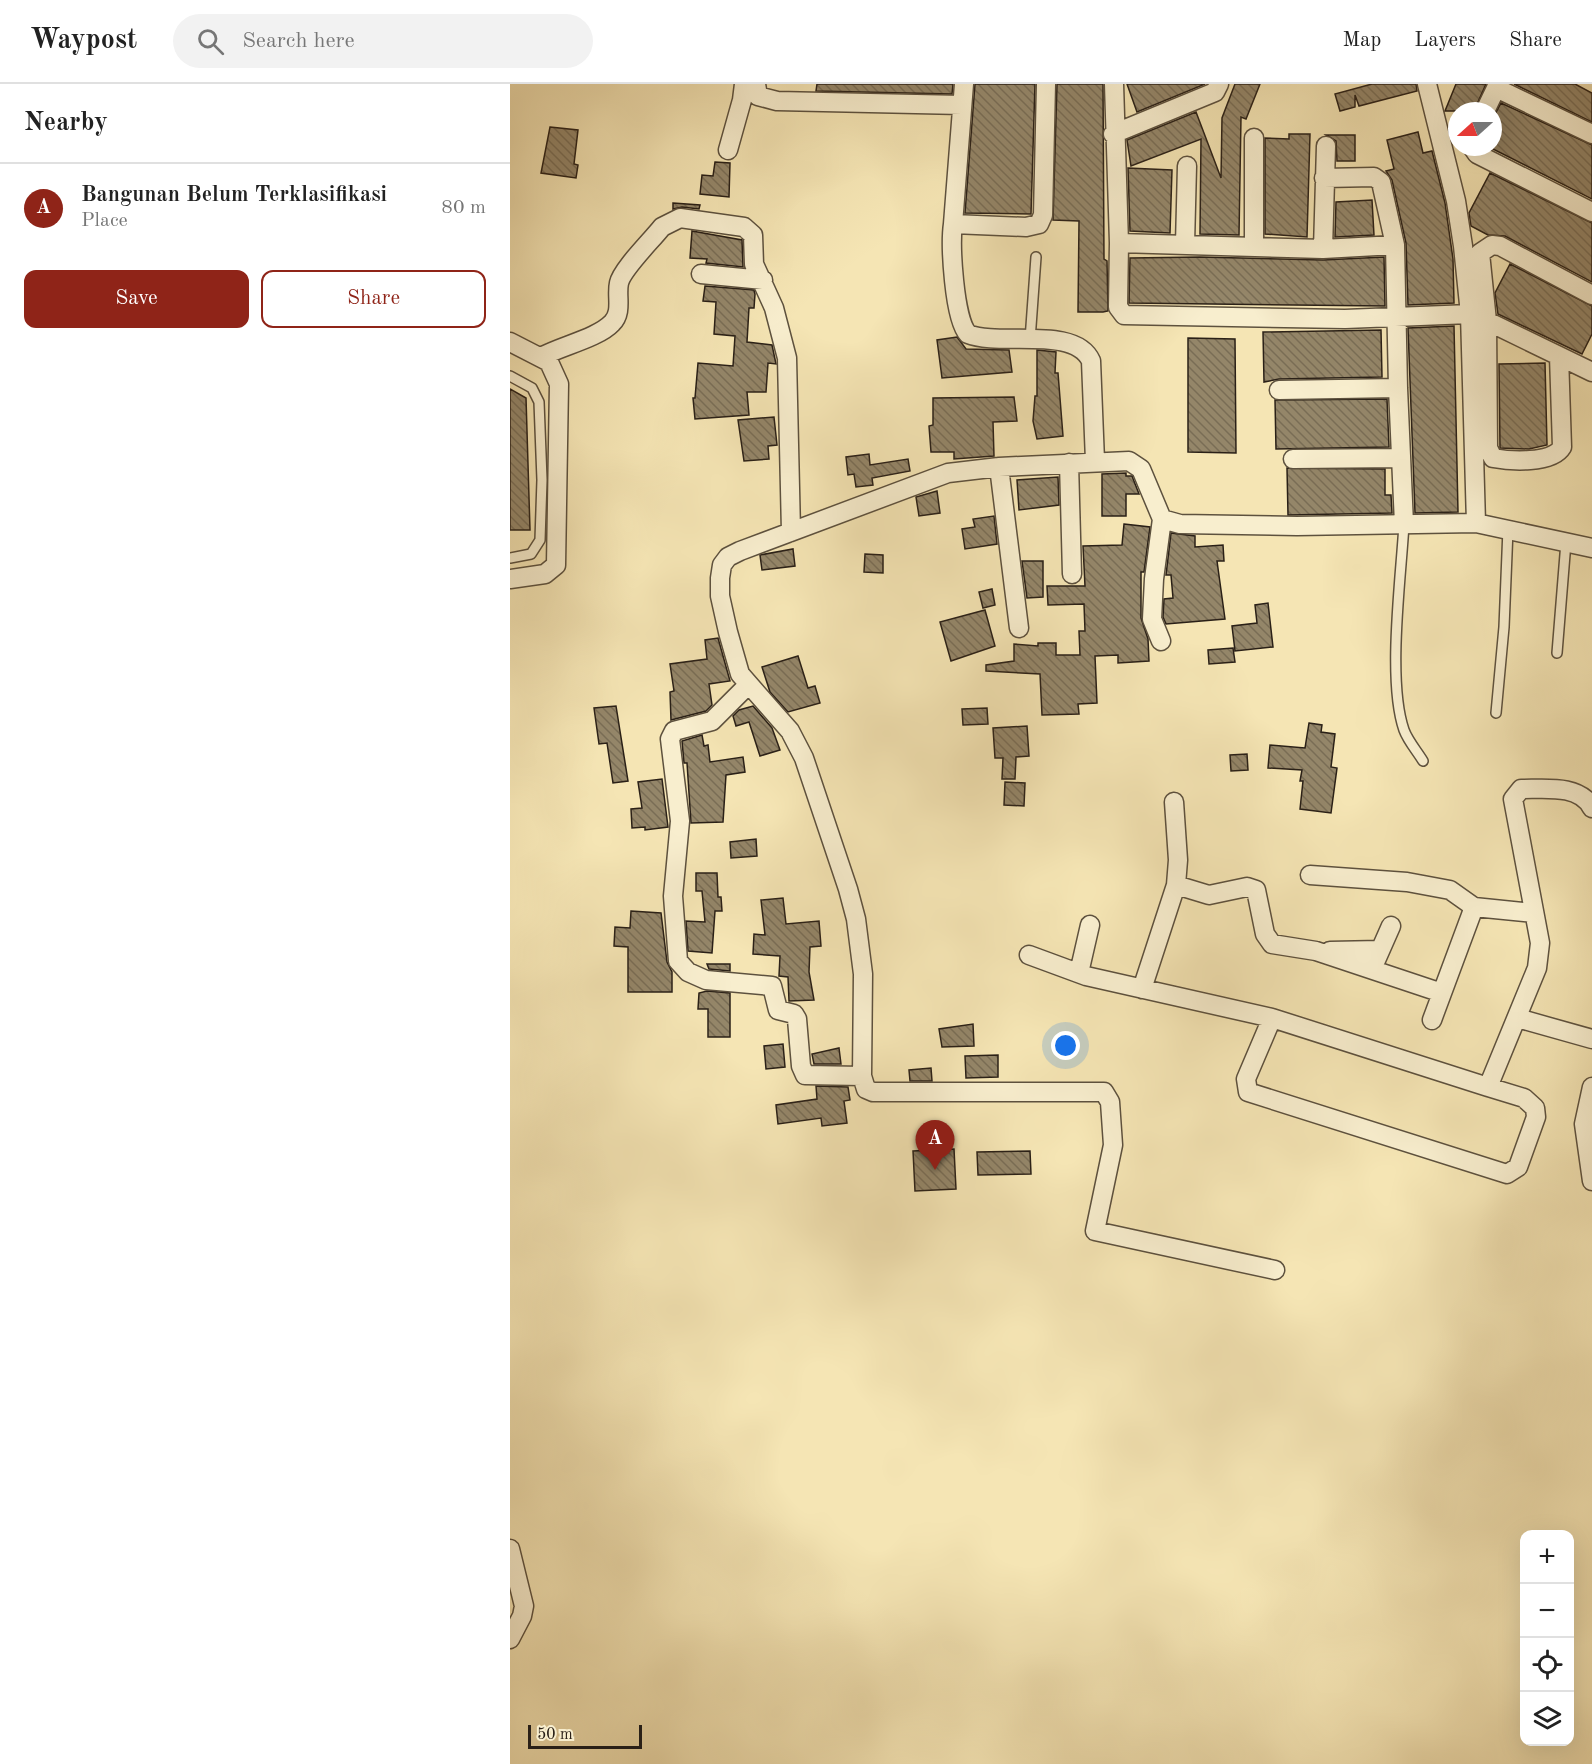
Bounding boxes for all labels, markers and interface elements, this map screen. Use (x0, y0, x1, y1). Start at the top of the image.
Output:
search box (173, 14, 593, 68)
icon: search (194, 25, 227, 58)
text: Waypost (30, 27, 137, 55)
text: Search here (242, 30, 355, 52)
text: Map (1342, 30, 1381, 51)
text: Layers (1414, 30, 1476, 51)
text: Share (1509, 30, 1562, 51)
north arrow (1448, 102, 1502, 156)
text: Nearby (24, 110, 108, 136)
text: Bangunan Belum Terklasifikasi (81, 184, 387, 206)
text: A (36, 198, 51, 218)
text: 80 m (441, 198, 486, 218)
text: Place (81, 211, 128, 231)
button: Save (24, 270, 249, 328)
button: Share (261, 270, 486, 328)
your location (1051, 1031, 1080, 1060)
pin: A (916, 1120, 954, 1170)
map controls (1520, 1530, 1574, 1746)
button: + (1520, 1530, 1574, 1584)
button: − (1520, 1584, 1574, 1638)
button: locate (1520, 1638, 1574, 1692)
button: layers (1520, 1692, 1574, 1746)
scale bar (528, 1722, 642, 1750)
text: 50 m (537, 1727, 573, 1743)

